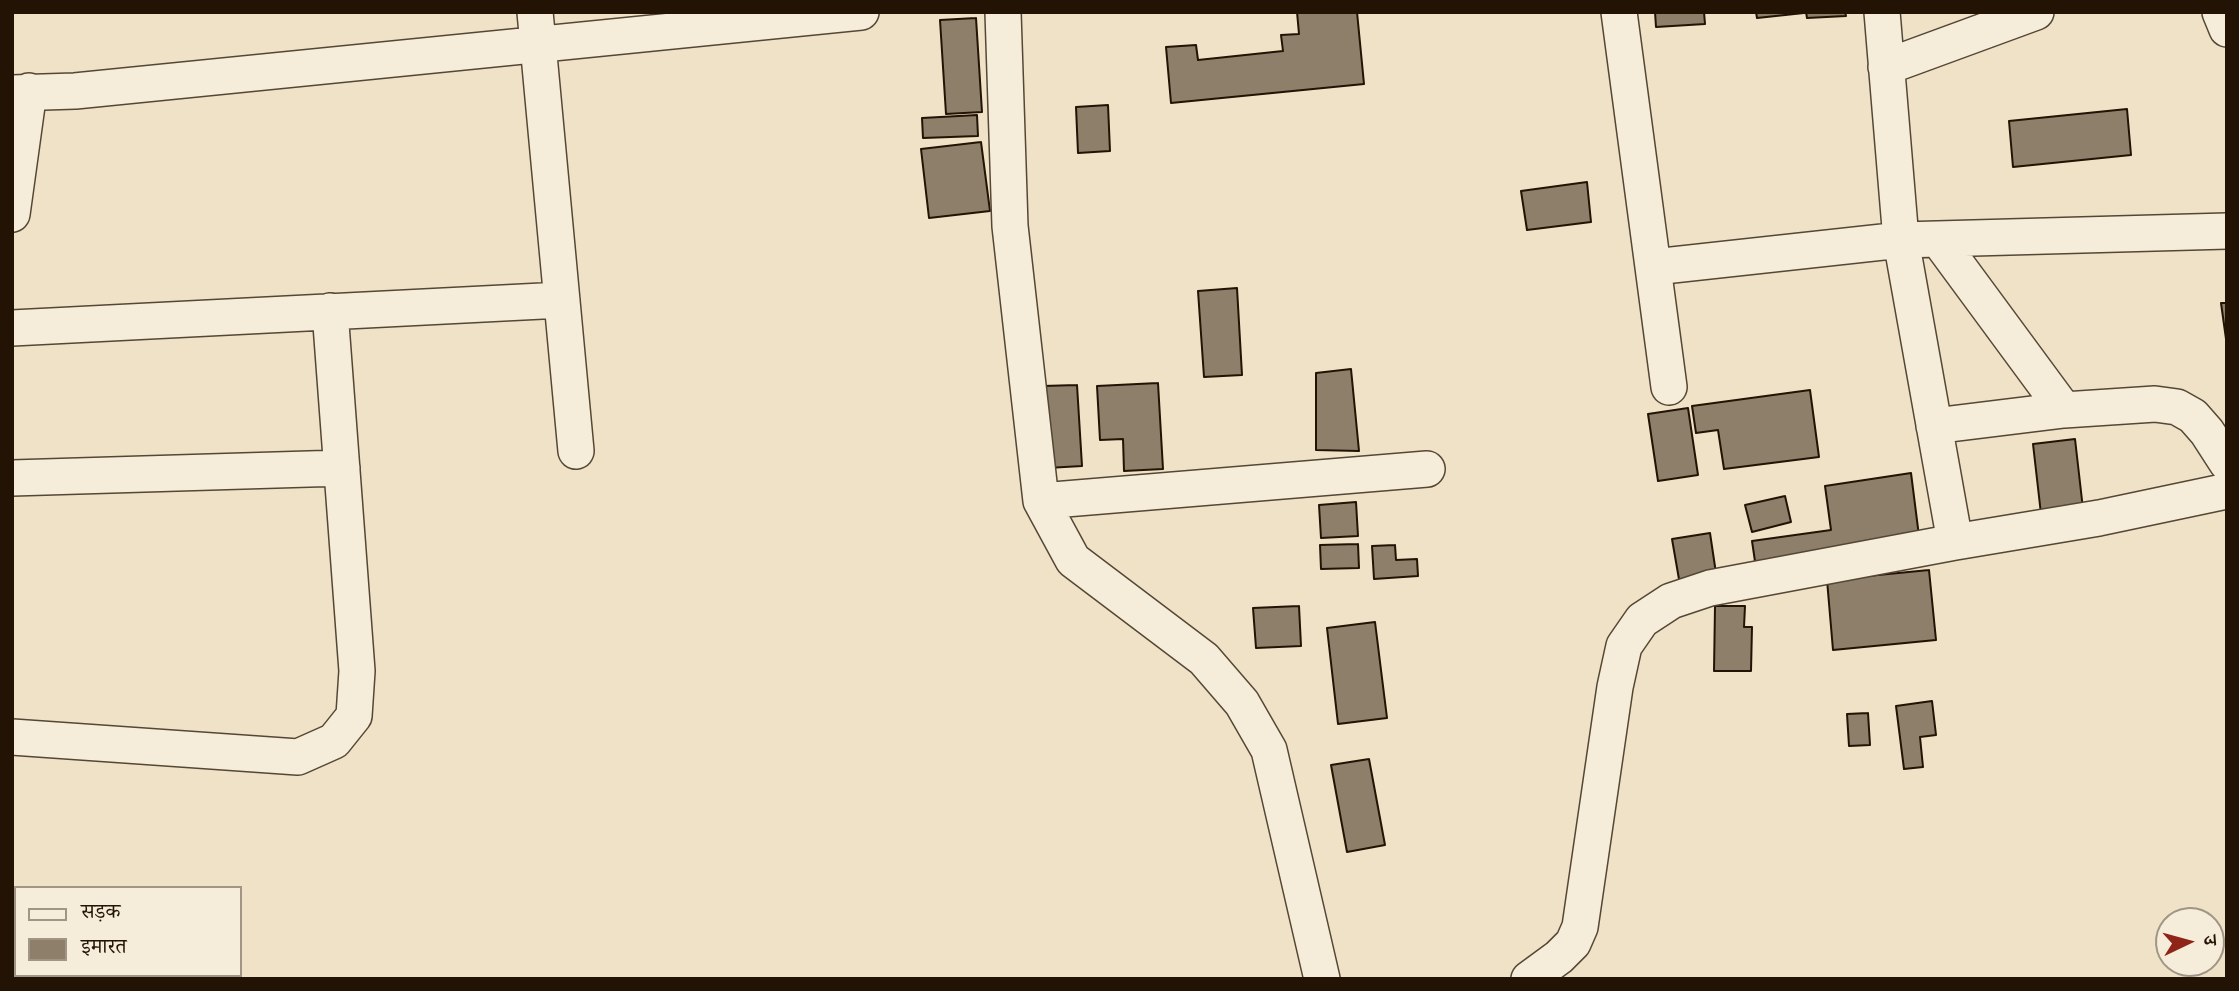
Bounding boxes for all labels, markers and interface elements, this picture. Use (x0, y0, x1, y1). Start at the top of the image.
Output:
legend (14, 886, 242, 977)
text: सड़क (81, 899, 120, 926)
north arrow (2155, 907, 2225, 977)
text: इमारत (81, 934, 127, 961)
text: उ (2197, 934, 2221, 946)

